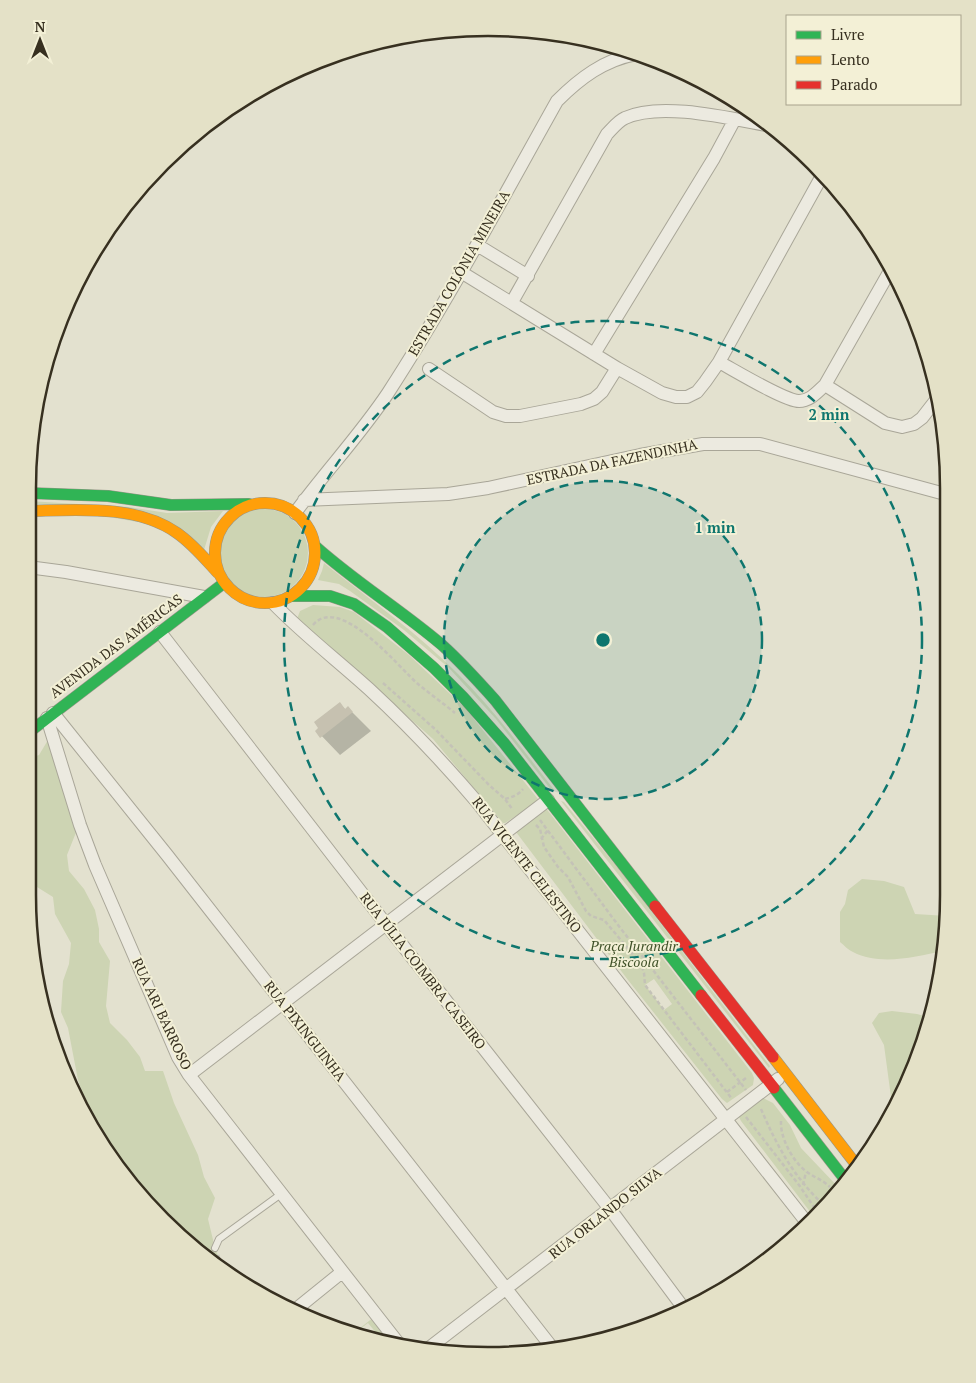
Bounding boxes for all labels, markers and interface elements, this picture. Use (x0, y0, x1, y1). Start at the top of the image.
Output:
north arrow (15, 15, 65, 65)
legend (786, 15, 961, 105)
text: N (35, 17, 46, 36)
text: Livre (831, 24, 865, 44)
text: Lento (831, 49, 870, 69)
text: Parado (831, 74, 877, 94)
street label: ESTRADA COLÔNIA MINEIRA (403, 186, 514, 359)
text: 2 min (808, 404, 850, 424)
street label: ESTRADA DA FAZENDINHA (525, 434, 699, 489)
text: 1 min (694, 517, 736, 537)
street label: AVENIDA DAS AMÉRICAS (45, 589, 186, 702)
centre of rings (594, 631, 612, 649)
street label: RUA VICENTE CELESTINO (468, 793, 586, 937)
street label: RUA JÚLIA COIMBRA CASEIRO (356, 888, 491, 1053)
park label: Praça Jurandir Biscoola (589, 936, 678, 971)
street label: RUA ARI BARROSO (128, 955, 197, 1073)
street label: RUA PIXINGUINHA (260, 976, 351, 1085)
street label: RUA ORLANDO SILVA (545, 1162, 665, 1263)

